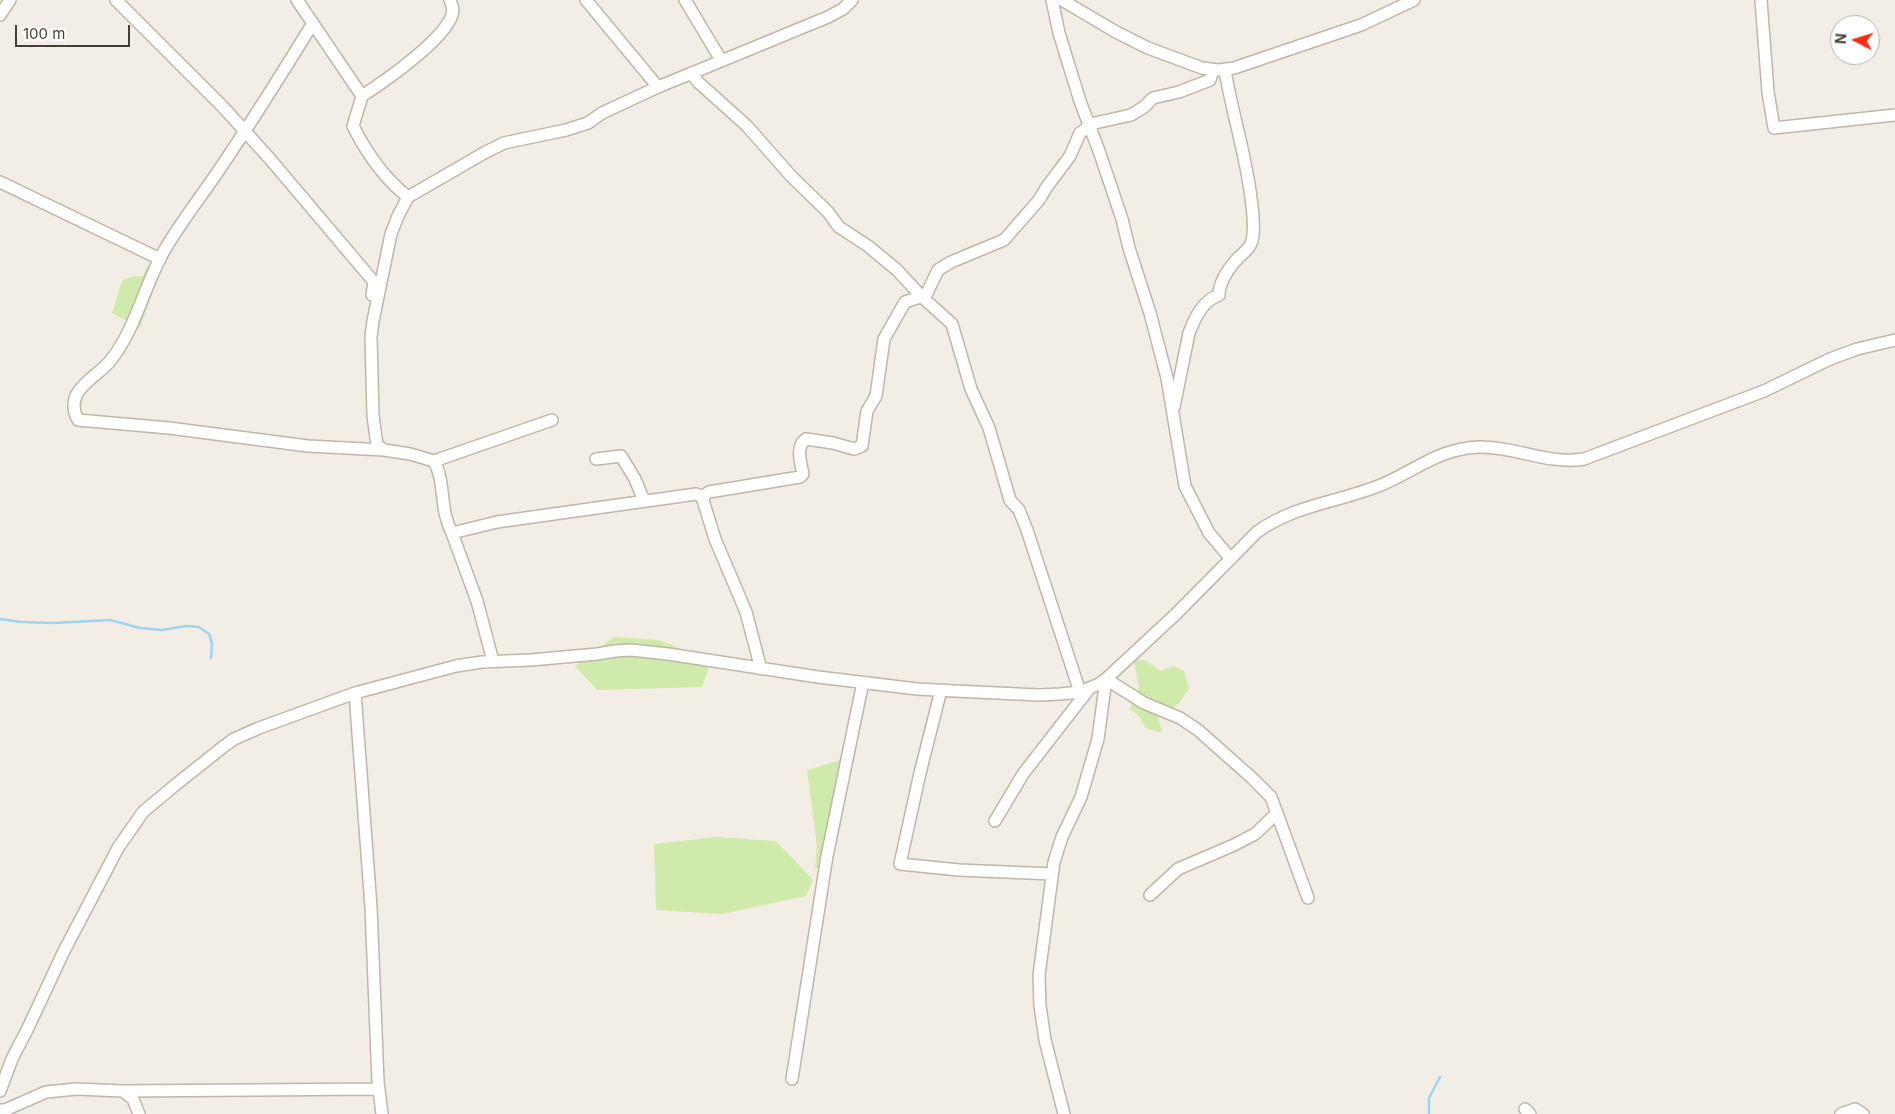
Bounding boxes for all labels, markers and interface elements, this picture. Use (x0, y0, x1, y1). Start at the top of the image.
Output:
scale bar (18, 15, 132, 47)
north arrow (1830, 15, 1880, 65)
text: 100 m (23, 24, 65, 43)
text: N (1832, 33, 1849, 45)

